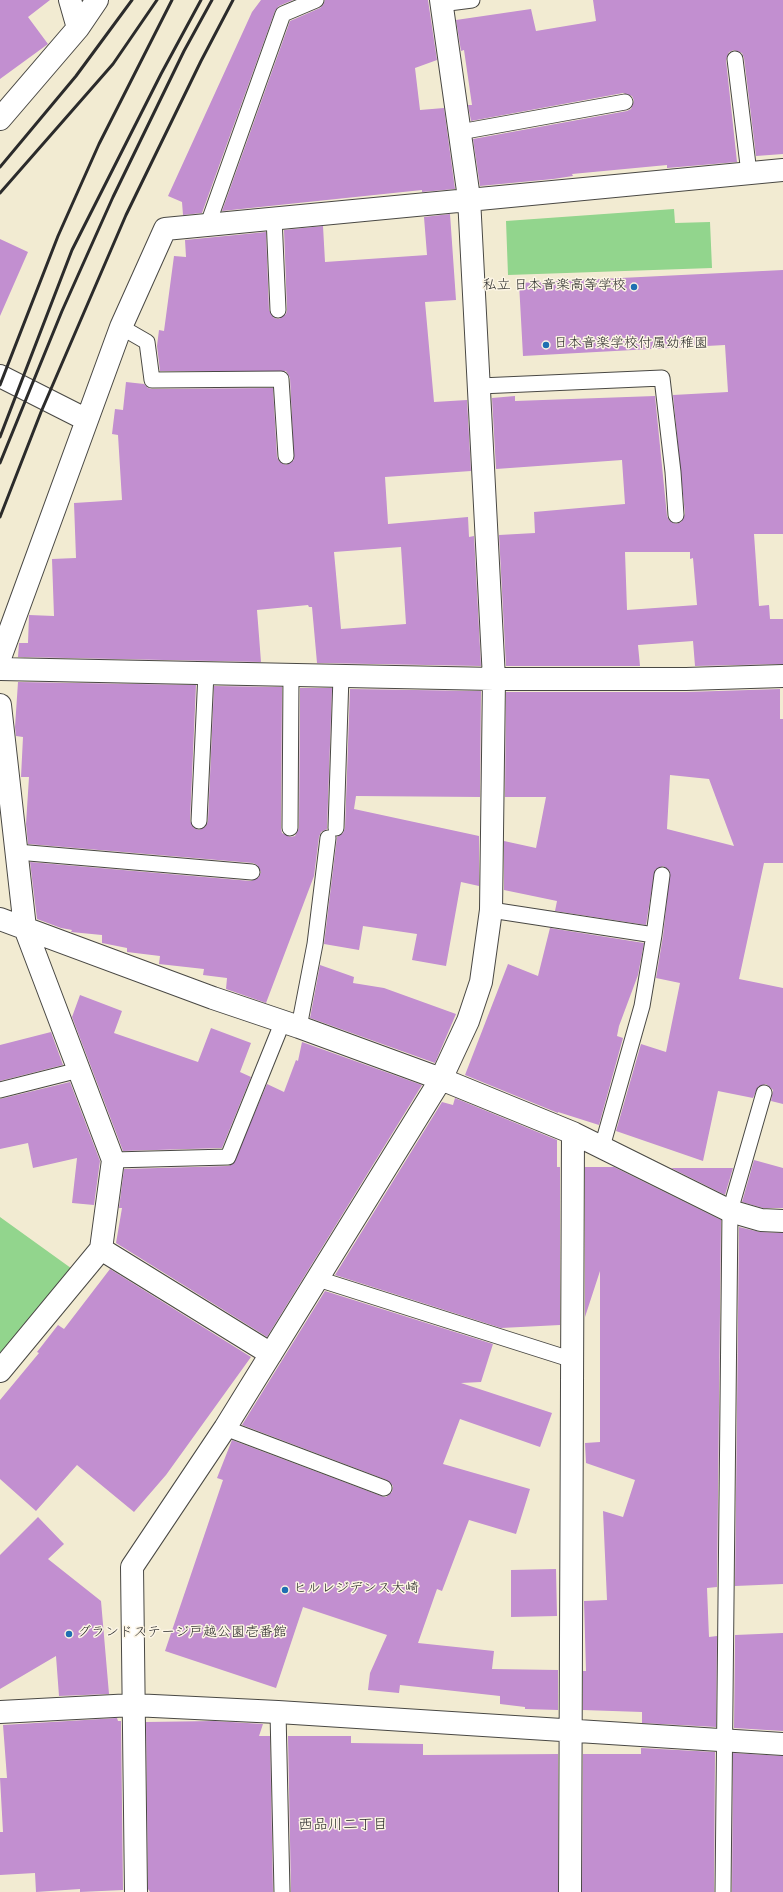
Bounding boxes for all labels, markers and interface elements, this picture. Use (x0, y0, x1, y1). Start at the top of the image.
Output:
place label: 私立 日本音楽高等学校 (483, 279, 626, 295)
marker: 私立 日本音楽高等学校 (629, 282, 639, 292)
place label: 日本音楽学校付属幼稚園 (554, 337, 708, 353)
marker: 日本音楽学校付属幼稚園 (541, 340, 551, 350)
place label: ヒルレジデンス大崎 (293, 1582, 419, 1598)
marker: ヒルレジデンス大崎 (280, 1585, 290, 1595)
place label: グランドステージ戸越公園壱番館 (77, 1626, 287, 1642)
marker: グランドステージ戸越公園壱番館 (64, 1629, 74, 1639)
district label: 西品川二丁目 (298, 1818, 388, 1836)

